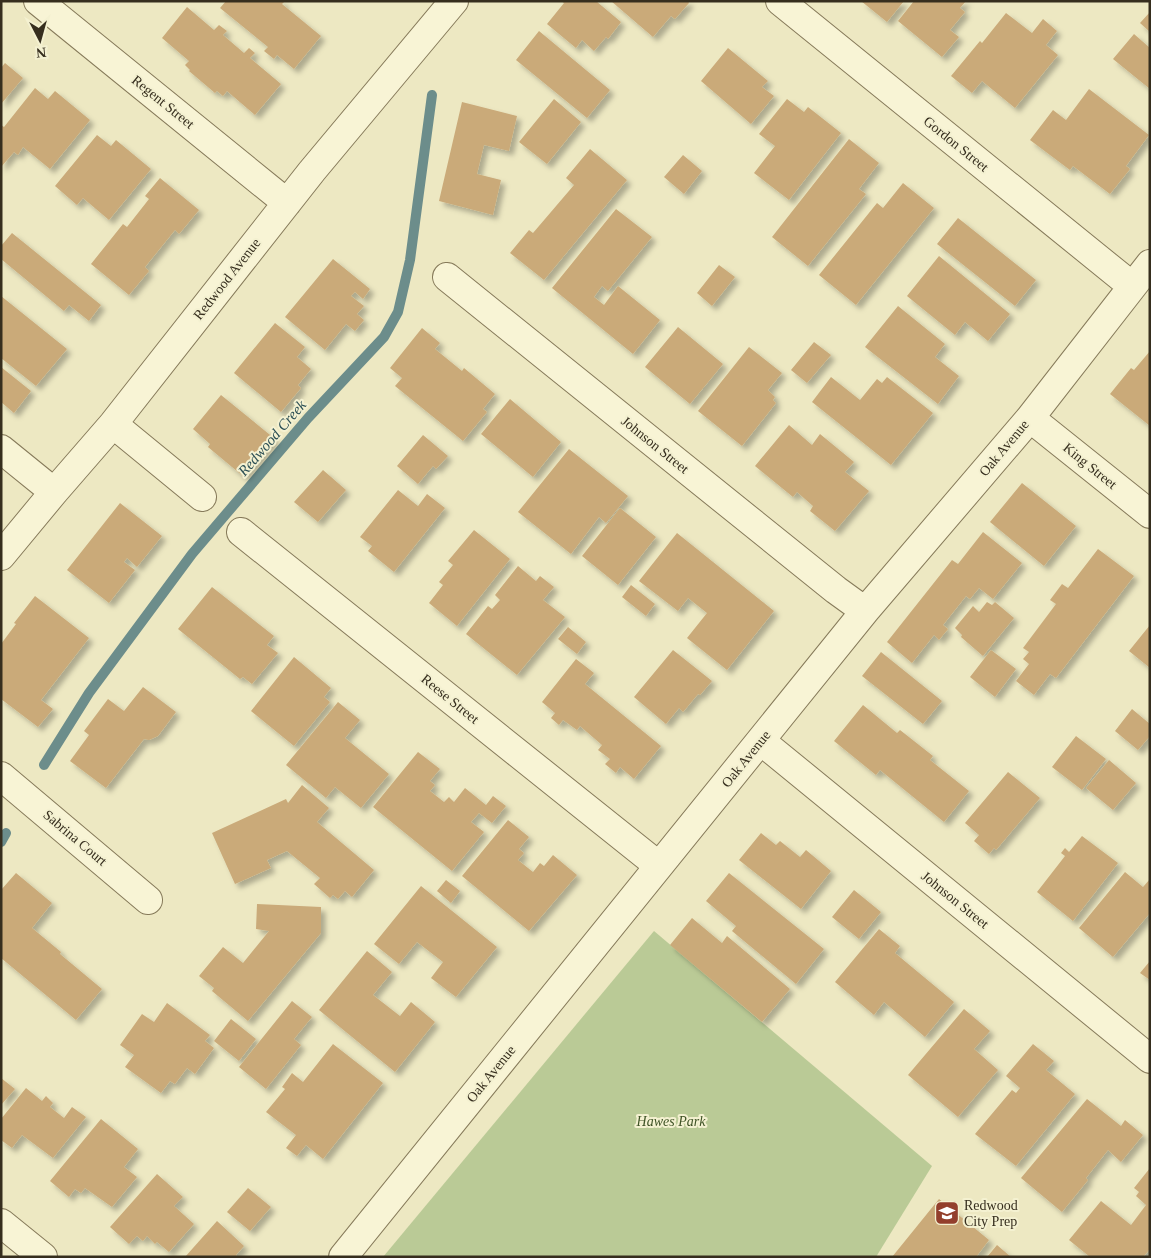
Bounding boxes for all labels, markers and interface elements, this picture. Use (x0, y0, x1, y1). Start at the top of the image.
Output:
north arrow (15, 15, 65, 65)
text: N (35, 44, 47, 60)
street label: Regent Street (129, 72, 197, 132)
street label: Gordon Street (921, 113, 991, 175)
street label: Redwood Avenue (191, 235, 263, 323)
water label: Redwood Creek (234, 397, 309, 480)
street label: Johnson Street (618, 413, 692, 477)
street label: Oak Avenue (976, 417, 1032, 479)
street label: King Street (1060, 440, 1120, 492)
street label: Reese Street (418, 671, 482, 727)
street label: Oak Avenue (719, 728, 773, 790)
street label: Sabrina Court (40, 807, 110, 869)
street label: Johnson Street (918, 868, 992, 932)
street label: Oak Avenue (464, 1043, 518, 1105)
park label: Hawes Park (636, 1114, 706, 1129)
place label: Redwood City Prep (964, 1198, 1018, 1229)
school or university icon: Redwood City Prep (934, 1200, 960, 1226)

